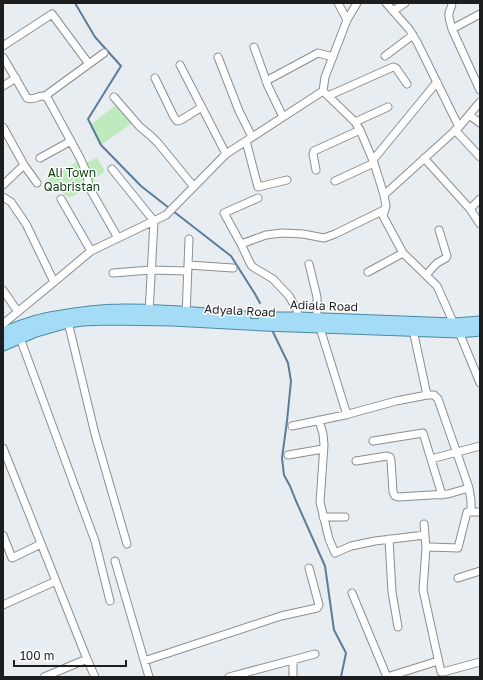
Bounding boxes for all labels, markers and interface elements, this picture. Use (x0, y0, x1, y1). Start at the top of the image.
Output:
park label: Ali Town Qabristan (44, 165, 100, 194)
street label: Adiala Road (290, 297, 358, 314)
street label: Adyala Road (204, 301, 276, 320)
scale bar (14, 642, 126, 668)
text: 100 m (20, 648, 54, 663)

